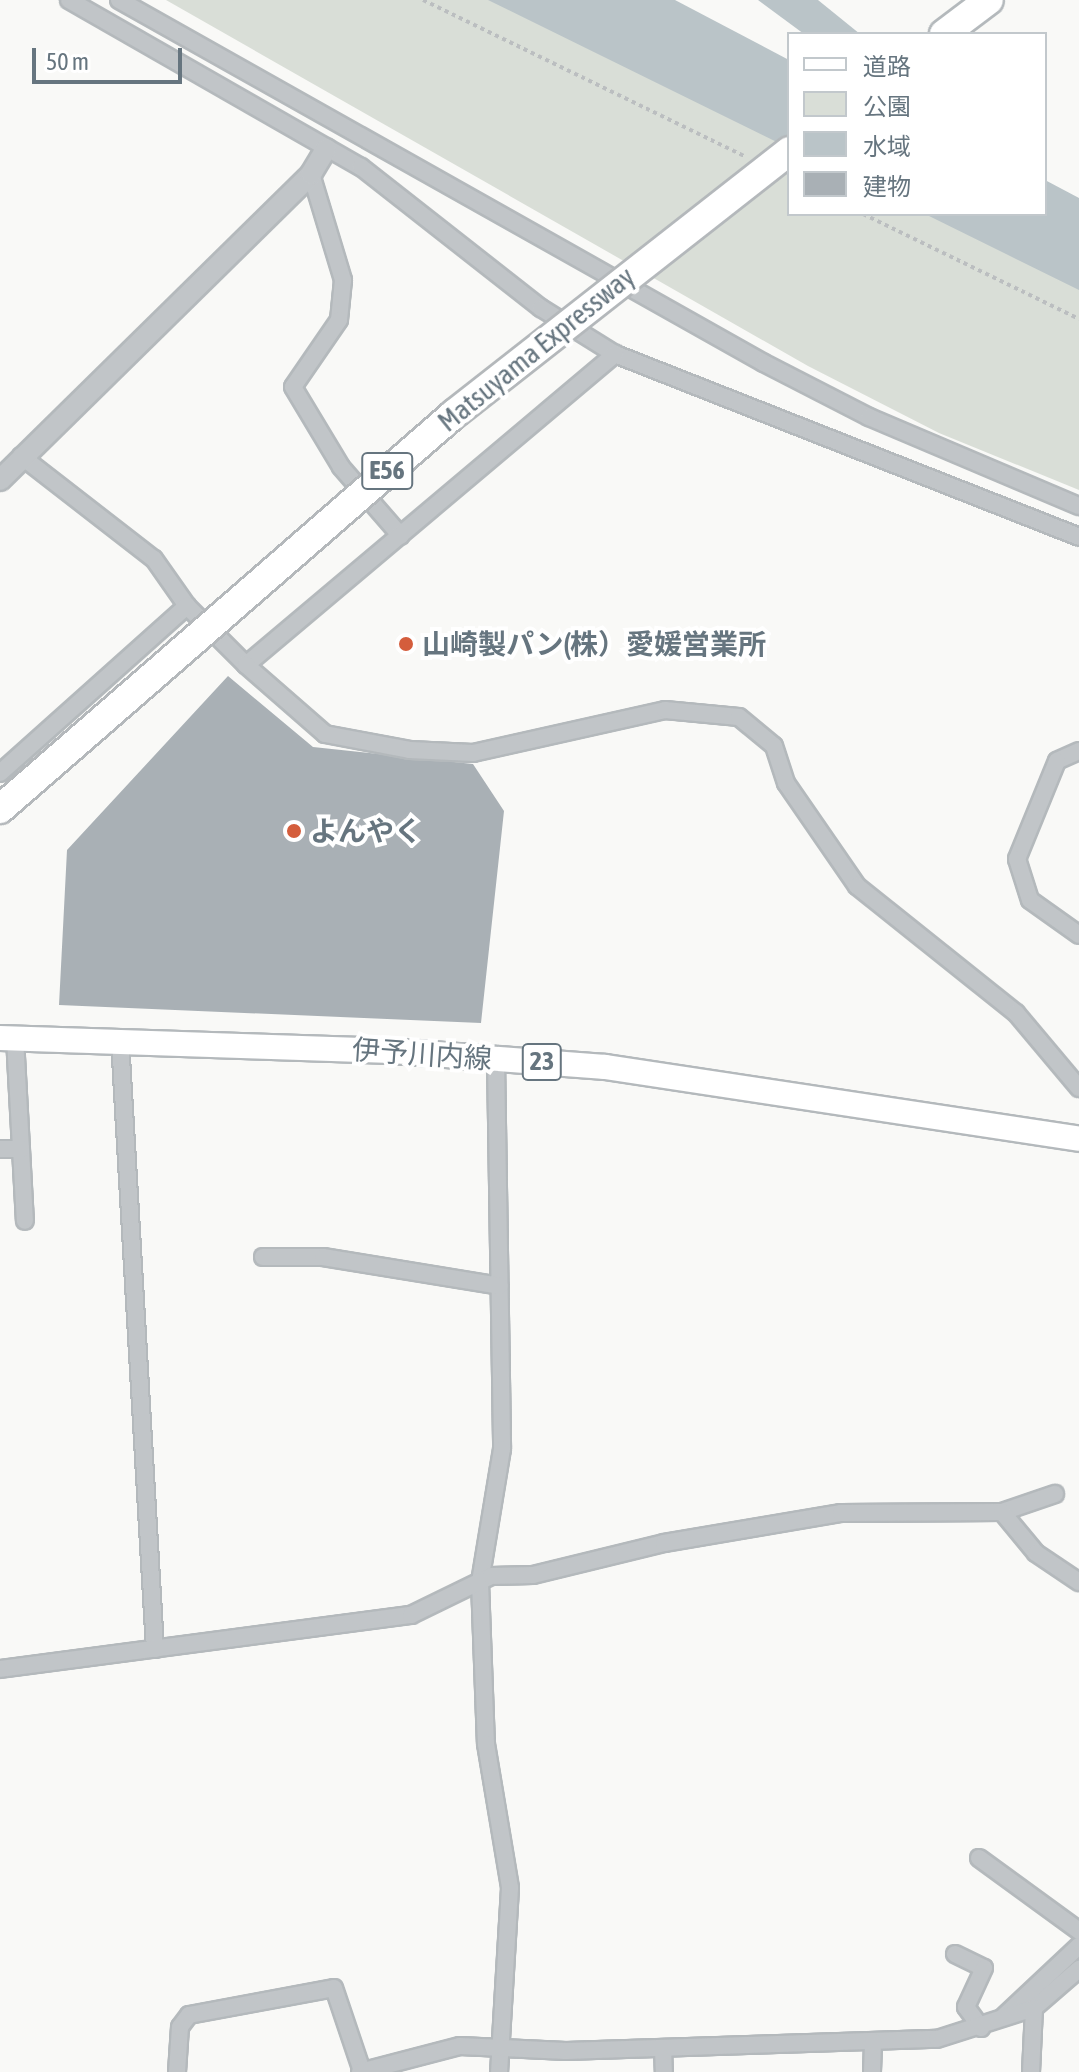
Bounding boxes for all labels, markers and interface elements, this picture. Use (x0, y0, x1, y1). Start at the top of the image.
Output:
scale bar (36, 32, 186, 82)
legend (787, 32, 1047, 216)
text: 50 m (46, 48, 89, 75)
text: 道路 (863, 53, 911, 80)
text: 公園 (863, 93, 911, 120)
text: 水域 (863, 133, 911, 160)
text: 建物 (863, 173, 911, 200)
street label: Matsuyama Expressway (431, 260, 641, 438)
road number: E56 (361, 449, 413, 493)
place label: 山崎製パン(株）愛媛営業所 (422, 627, 765, 661)
marker: 山崎製パン(株）愛媛営業所 (397, 635, 415, 653)
place label: よんやく (310, 814, 422, 848)
marker: よんやく (285, 822, 303, 840)
street label: 伊予川内線 (351, 1032, 493, 1076)
road number: 23 (520, 1040, 564, 1084)

